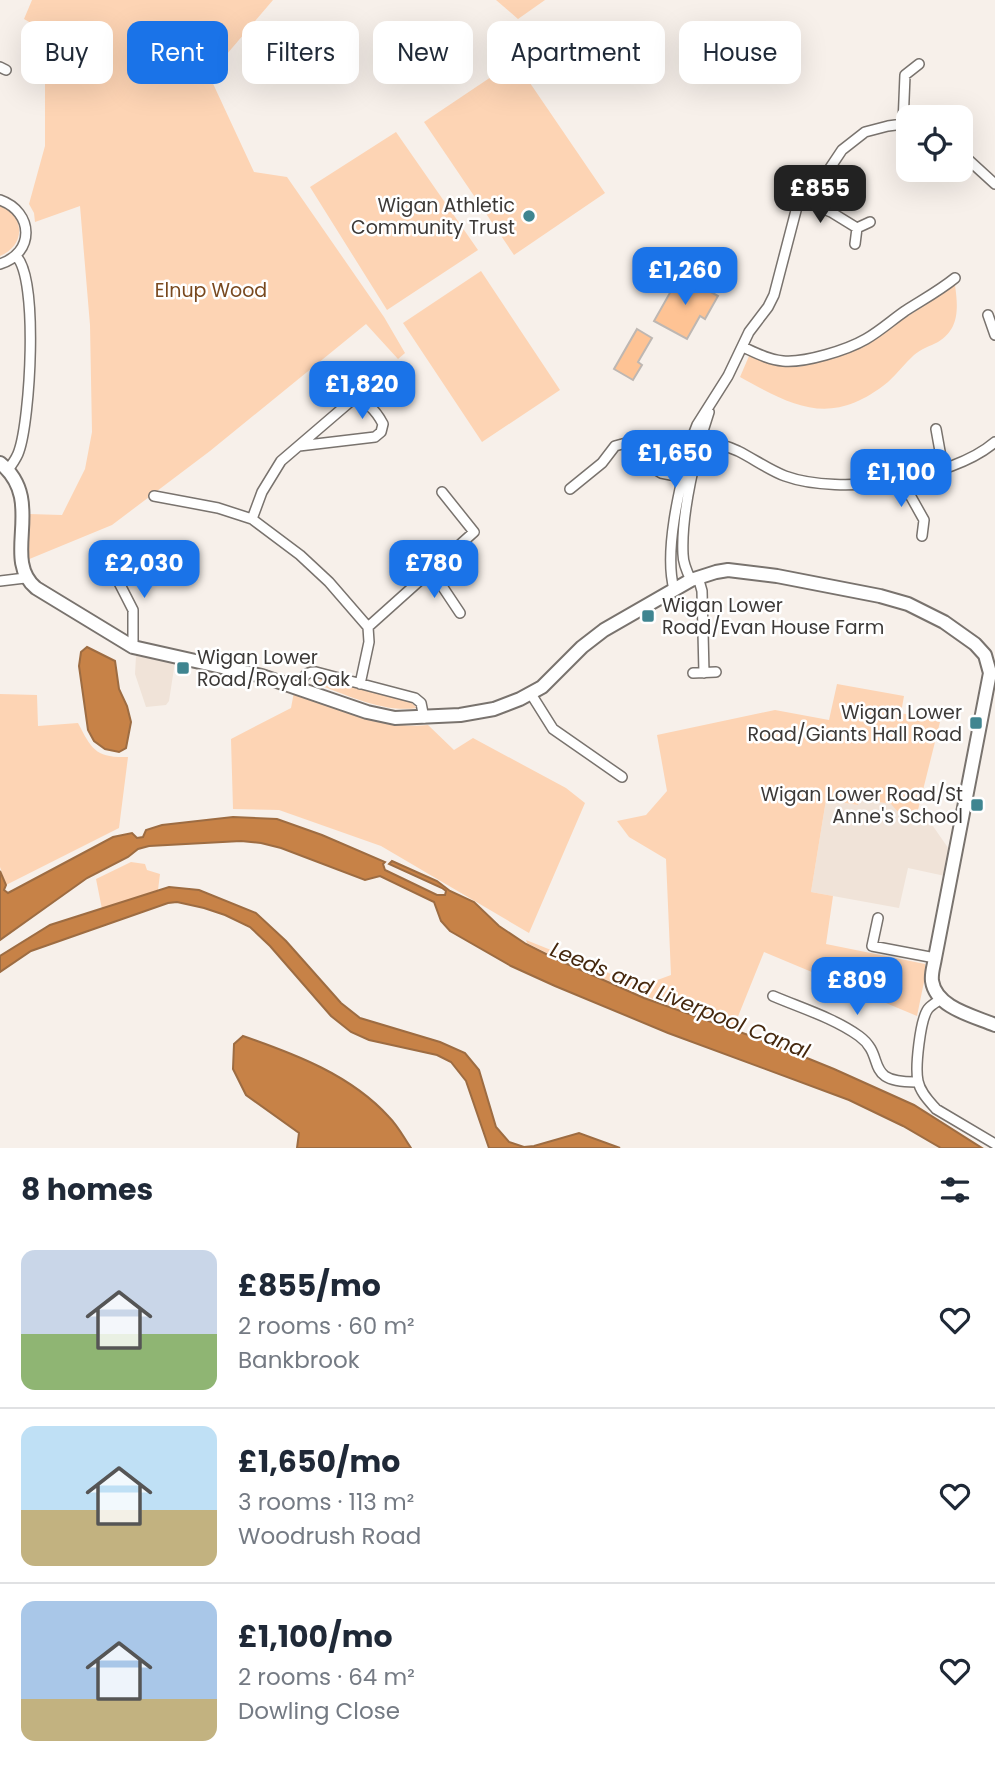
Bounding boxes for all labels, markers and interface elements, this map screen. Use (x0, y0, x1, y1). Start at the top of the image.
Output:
chip: Buy (21, 21, 113, 84)
chip: Rent (127, 21, 228, 84)
chip: Filters (242, 21, 359, 84)
chip: New (373, 21, 473, 84)
chip: Apartment (487, 21, 665, 84)
chip: House (679, 21, 801, 84)
map controls (896, 105, 973, 182)
button: locate (896, 105, 973, 182)
pin: £855 (779, 166, 861, 225)
text: £855 (790, 172, 850, 204)
place label: Wigan Athletic Community Trust (351, 192, 515, 241)
marker: Wigan Athletic Community Trust (521, 208, 537, 224)
pin: £1,260 (628, 247, 742, 307)
text: £1,260 (648, 254, 722, 286)
park label: Elnup Wood (155, 277, 267, 304)
pin: £1,820 (305, 362, 419, 421)
text: £1,820 (325, 368, 399, 400)
pin: £1,650 (618, 430, 732, 490)
text: £1,650 (637, 437, 713, 469)
pin: £1,100 (844, 449, 958, 509)
text: £1,100 (866, 456, 936, 488)
pin: £2,030 (87, 540, 201, 600)
pin: £780 (393, 540, 475, 600)
text: £2,030 (105, 547, 183, 579)
text: £780 (405, 547, 463, 579)
place label: Wigan Lower Road/Evan House Farm (662, 592, 884, 641)
marker: Wigan Lower Road/Evan House Farm (640, 608, 656, 624)
place label: Wigan Lower Road/Royal Oak (197, 644, 350, 693)
marker: Wigan Lower Road/Royal Oak (175, 660, 191, 676)
place label: Wigan Lower Road/Giants Hall Road (747, 699, 962, 748)
marker: Wigan Lower Road/Giants Hall Road (968, 715, 984, 731)
place label: Wigan Lower Road/St Anne's School (760, 781, 963, 830)
marker: Wigan Lower Road/St Anne's School (969, 797, 985, 813)
water label: Leeds and Liverpool Canal (546, 935, 815, 1066)
pin: £809 (816, 958, 898, 1017)
text: £809 (827, 964, 887, 996)
text: 8 homes (21, 1168, 153, 1211)
icon: filters (936, 1171, 974, 1209)
text: £855/mo (238, 1264, 381, 1307)
icon: home (77, 1278, 161, 1362)
icon: heart (936, 1301, 974, 1339)
text: 2 rooms · 60 m² (238, 1310, 415, 1342)
text: Bankbrook (238, 1344, 360, 1376)
text: £1,650/mo (238, 1440, 400, 1483)
icon: home (77, 1454, 161, 1538)
icon: heart (936, 1477, 974, 1515)
text: 3 rooms · 113 m² (238, 1486, 414, 1518)
text: Woodrush Road (238, 1520, 421, 1552)
text: £1,100/mo (238, 1615, 393, 1658)
icon: home (77, 1629, 161, 1713)
icon: heart (936, 1652, 974, 1690)
text: 2 rooms · 64 m² (238, 1661, 415, 1693)
text: Dowling Close (238, 1695, 400, 1727)

